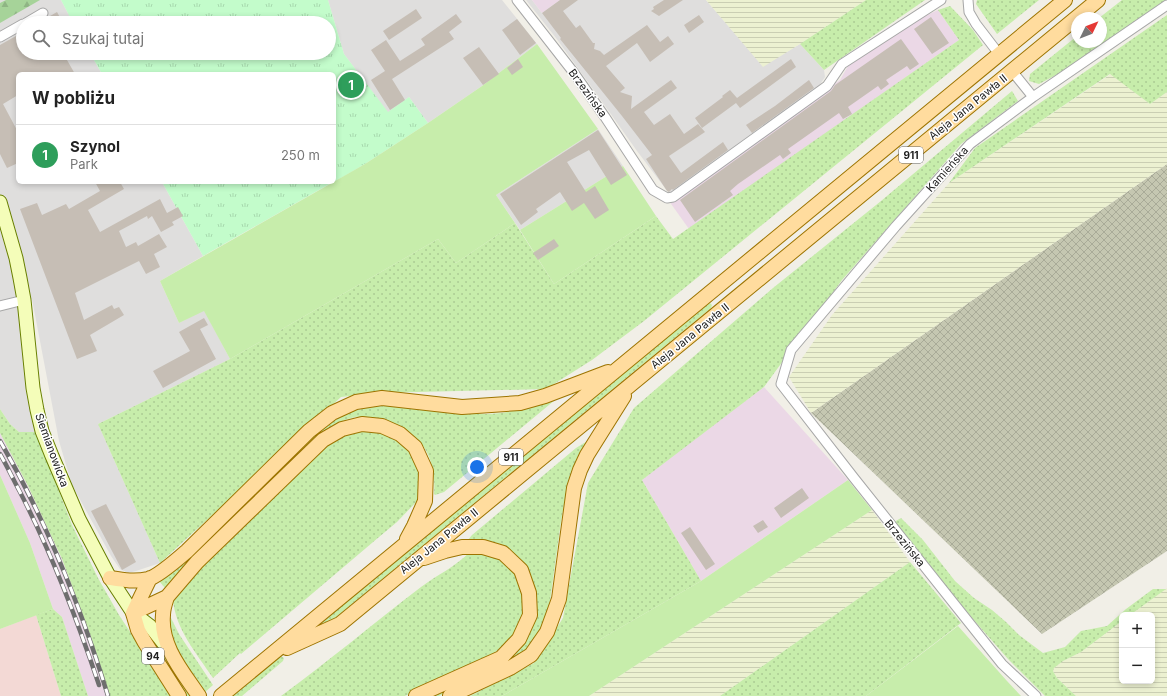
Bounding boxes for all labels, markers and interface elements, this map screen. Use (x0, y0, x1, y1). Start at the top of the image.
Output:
north arrow (1071, 12, 1107, 48)
search box (16, 16, 336, 60)
icon: search (30, 27, 52, 49)
text: Szukaj tutaj (62, 29, 144, 48)
street label: Brzezińska (566, 66, 610, 120)
pin: 1 (338, 70, 364, 100)
street label: Aleja Jana Pawła II (926, 71, 1010, 143)
text: W pobliżu (32, 88, 115, 108)
text: Szynol (70, 137, 120, 156)
street label: Kamieńska (923, 143, 971, 195)
text: 1 (42, 147, 48, 163)
text: 250 m (281, 147, 320, 163)
road number: 911 (899, 147, 923, 163)
text: Park (70, 156, 98, 172)
street label: Aleja Jana Pawła II (648, 300, 732, 372)
street label: Siemianowicka (32, 411, 72, 489)
road number: 911 (499, 449, 523, 465)
your location (467, 457, 487, 477)
street label: Aleja Jana Pawła II (397, 505, 481, 577)
street label: Brzezińska (882, 517, 928, 569)
map controls (1119, 612, 1155, 684)
button: + (1119, 612, 1155, 648)
road number: 94 (142, 648, 164, 664)
button: − (1119, 648, 1155, 684)

